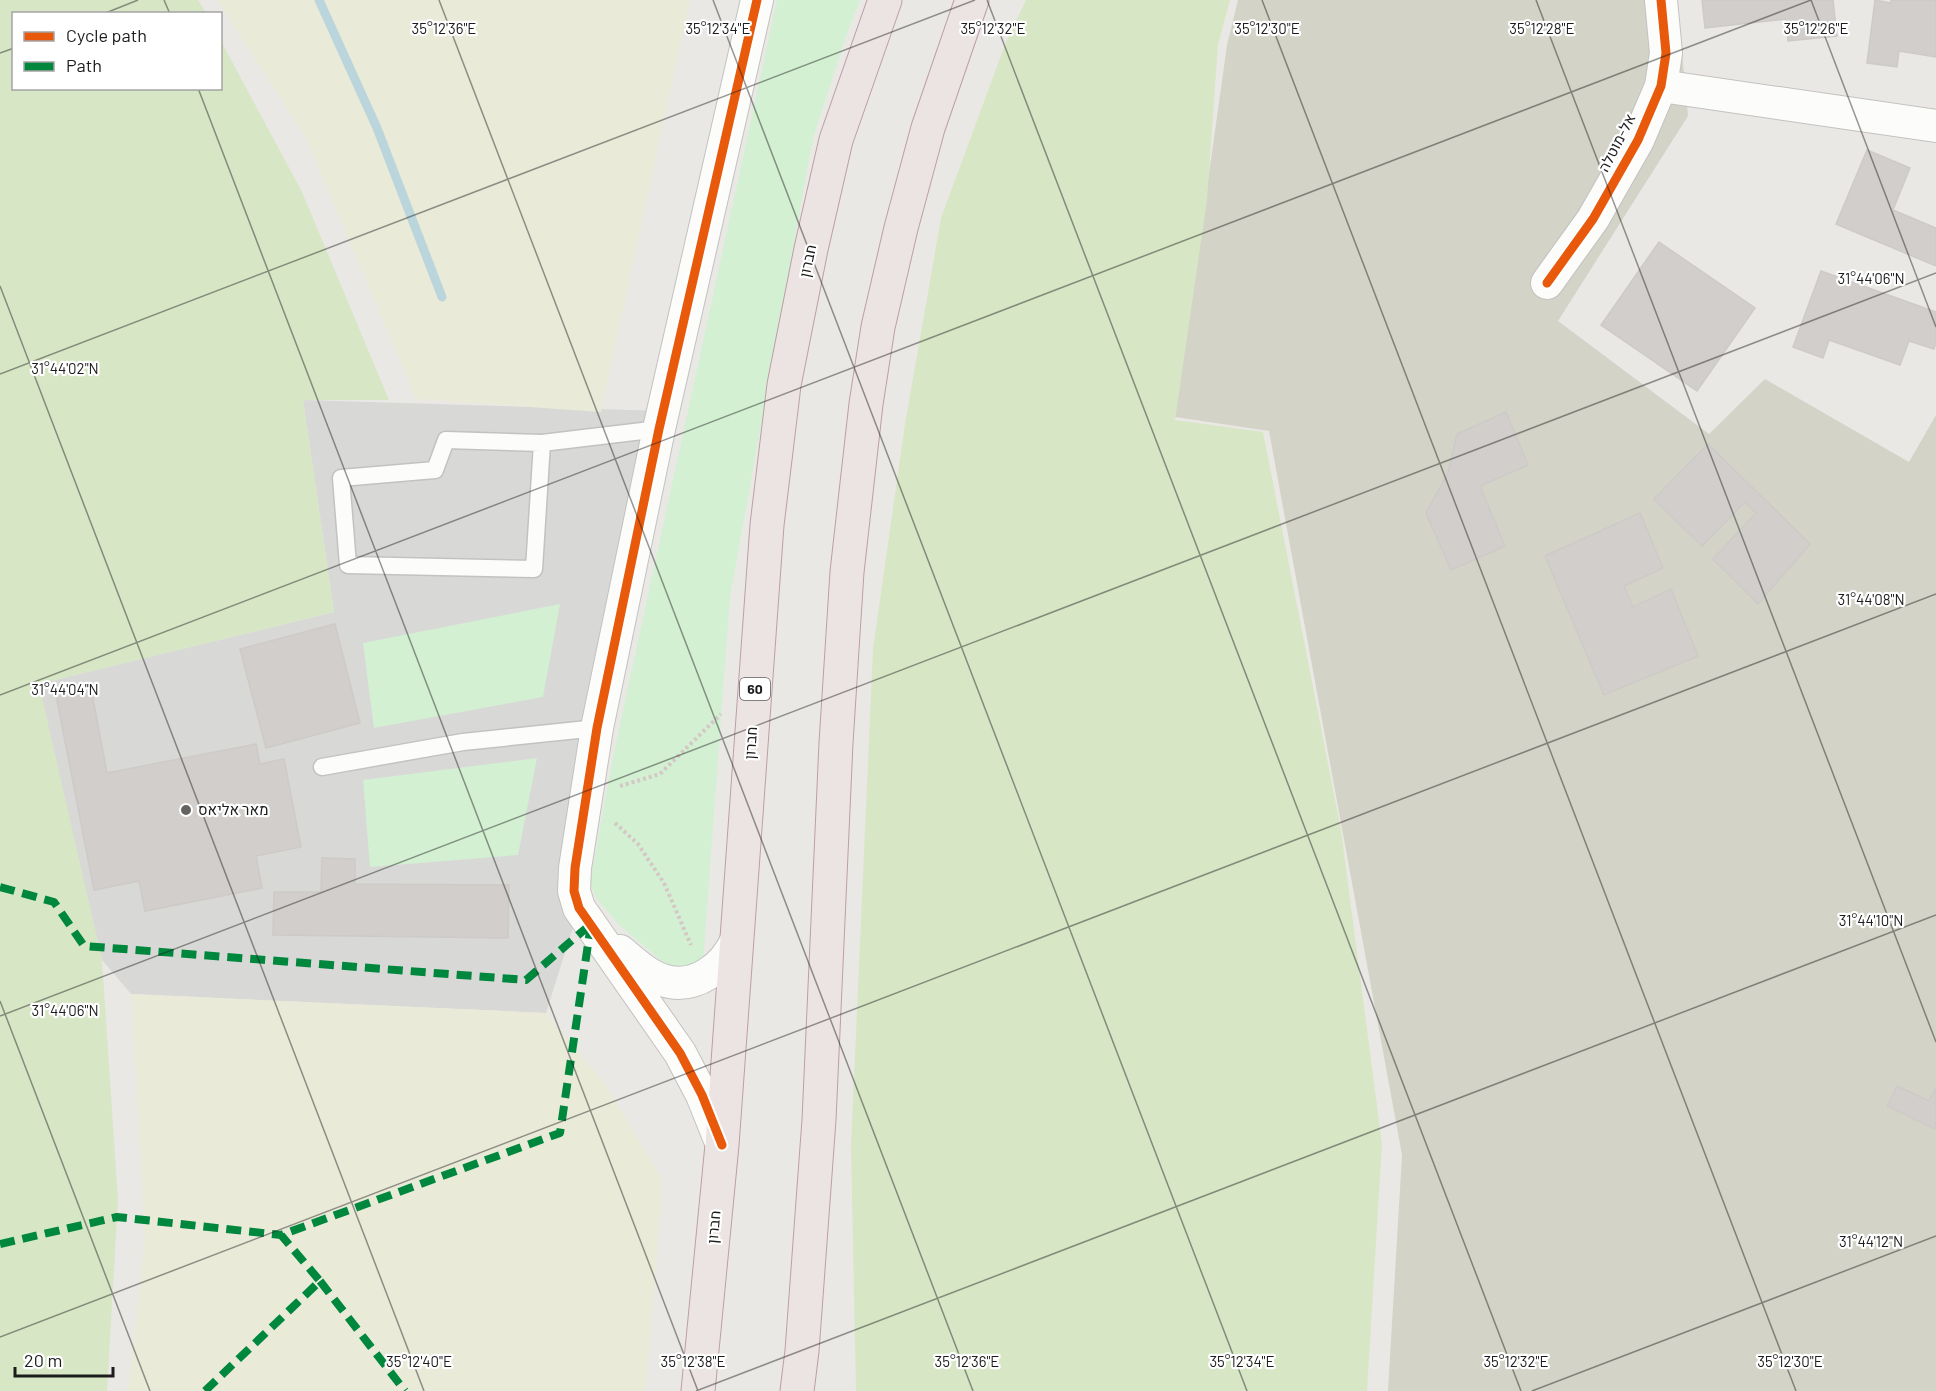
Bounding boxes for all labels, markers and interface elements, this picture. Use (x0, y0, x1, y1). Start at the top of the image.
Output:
legend (12, 12, 222, 90)
text: 35°12'36"E (412, 19, 476, 37)
text: 35°12'34"E (685, 19, 751, 37)
text: 35°12'32"E (960, 19, 1026, 37)
text: 35°12'30"E (1234, 19, 1300, 37)
text: 35°12'28"E (1509, 19, 1575, 37)
text: 35°12'26"E (1783, 19, 1849, 37)
text: Cycle path (66, 24, 147, 46)
text: Path (66, 54, 102, 76)
street label: אל-מוטלה (1594, 110, 1638, 175)
street label: חברון (795, 243, 819, 279)
text: 31°44'06"N (1837, 269, 1905, 287)
text: 31°44'02"N (31, 359, 99, 377)
text: 31°44'08"N (1837, 590, 1905, 608)
road number: 60 (740, 678, 770, 700)
text: 31°44'04"N (31, 680, 99, 698)
street label: חברון (740, 726, 760, 760)
place label: מאר אליאס (198, 800, 269, 818)
marker: מאר אליאס (179, 803, 193, 817)
text: 31°44'10"N (1839, 911, 1903, 929)
text: 31°44'06"N (31, 1001, 99, 1019)
street label: חברון (703, 1210, 723, 1244)
text: 31°44'12"N (1839, 1232, 1903, 1250)
scale bar (15, 1340, 112, 1378)
text: 20 m (24, 1349, 62, 1371)
text: 35°12'40"E (386, 1352, 452, 1370)
text: 35°12'38"E (661, 1352, 725, 1370)
text: 35°12'36"E (935, 1352, 999, 1370)
text: 35°12'34"E (1209, 1352, 1275, 1370)
text: 35°12'32"E (1483, 1352, 1549, 1370)
text: 35°12'30"E (1757, 1352, 1823, 1370)

